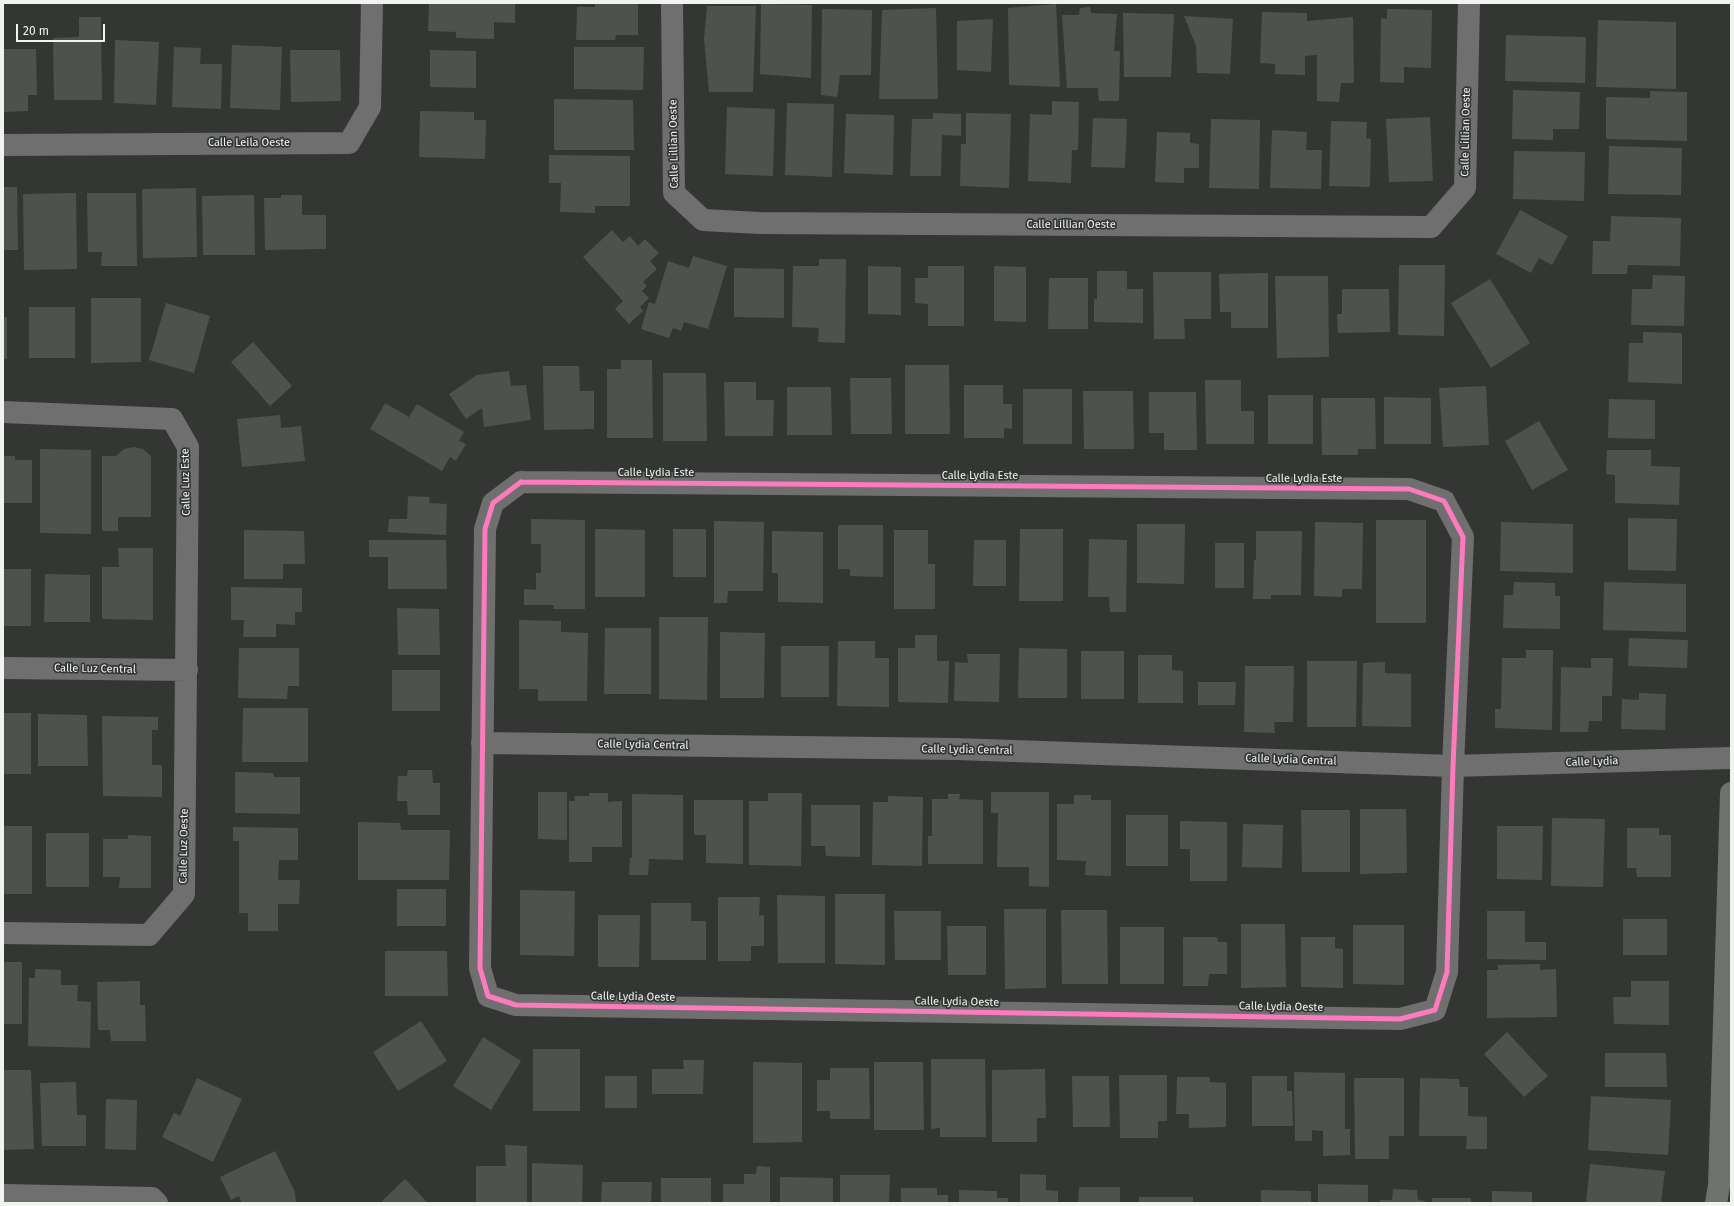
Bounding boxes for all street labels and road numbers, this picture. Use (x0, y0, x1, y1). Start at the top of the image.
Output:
street label: Calle Lillian Oeste (1459, 87, 1473, 177)
street label: Calle Lillian Oeste (667, 99, 681, 189)
street label: Calle Leila Oeste (208, 136, 290, 150)
street label: Calle Lillian Oeste (1026, 218, 1116, 232)
street label: Calle Luz Este (179, 448, 193, 516)
street label: Calle Lydia Este (618, 466, 694, 480)
street label: Calle Lydia Este (942, 469, 1018, 483)
street label: Calle Lydia Este (1266, 472, 1342, 486)
street label: Calle Luz Central (54, 662, 136, 676)
street label: Calle Lydia Central (597, 738, 689, 752)
street label: Calle Lydia Central (921, 743, 1013, 757)
street label: Calle Lydia Central (1245, 752, 1337, 768)
street label: Calle Lydia (1565, 754, 1619, 770)
street label: Calle Luz Oeste (177, 808, 191, 884)
street label: Calle Lydia Oeste (591, 990, 675, 1004)
street label: Calle Lydia Oeste (915, 995, 999, 1009)
street label: Calle Lydia Oeste (1239, 1000, 1323, 1014)

